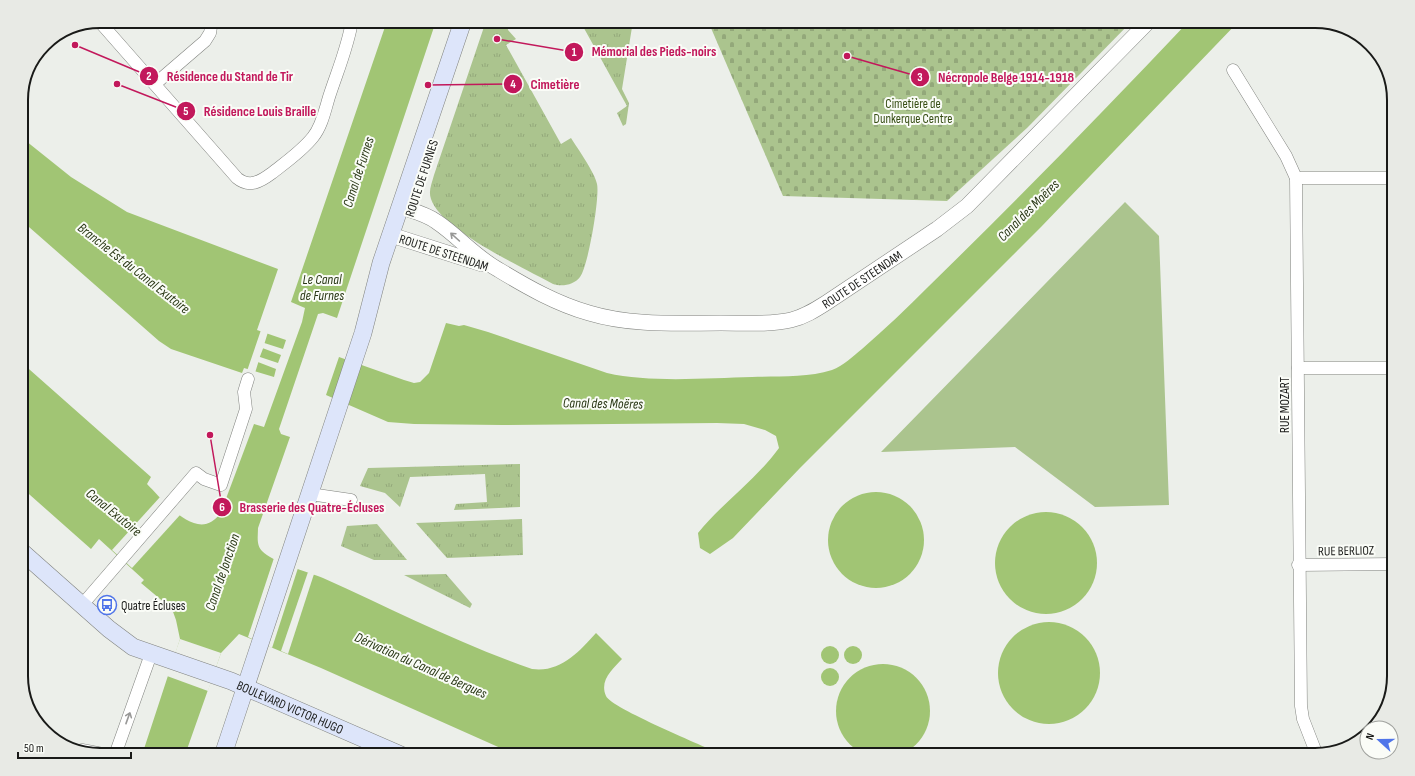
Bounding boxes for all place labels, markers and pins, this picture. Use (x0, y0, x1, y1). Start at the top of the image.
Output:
callout: Mémorial des Pieds-noirs (564, 39, 724, 65)
callout: Résidence du Stand de Tir (139, 63, 301, 89)
callout: Nécropole Belge 1914-1918 (910, 64, 1082, 90)
callout: Cimetière (503, 71, 588, 97)
callout: Résidence Louis Braille (176, 98, 324, 124)
callout: Brasserie des Quatre-Écluses (212, 494, 393, 520)
bus stop icon: Quatre Écluses (96, 594, 118, 616)
place label: Quatre Écluses (121, 598, 186, 614)

